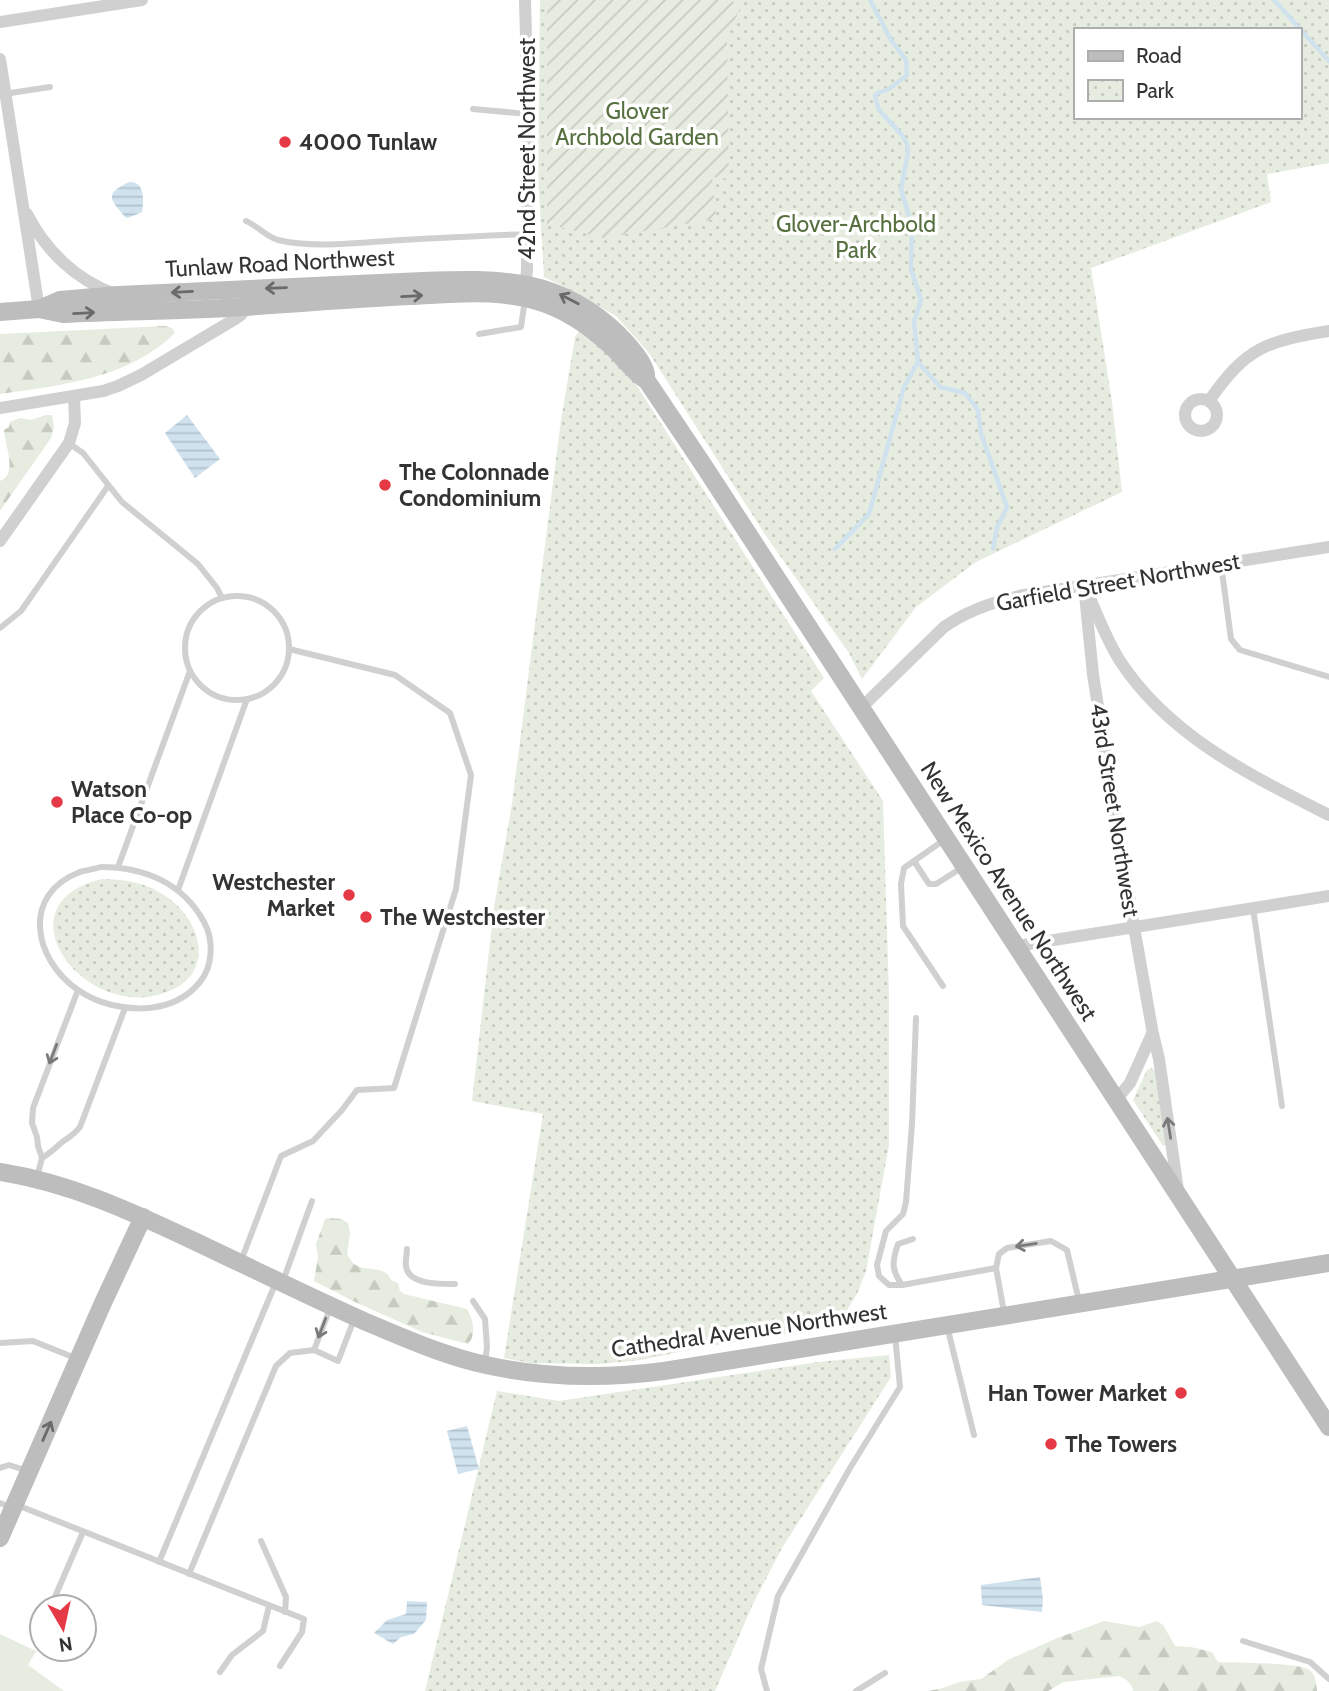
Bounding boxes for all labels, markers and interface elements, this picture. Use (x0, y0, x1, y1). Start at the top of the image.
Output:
legend (1074, 28, 1301, 119)
street label: 42nd Street Northwest (513, 38, 541, 260)
text: Road (1136, 43, 1182, 68)
text: Park (1136, 78, 1174, 103)
park label: Glover Archbold Garden (555, 97, 719, 151)
place label: 4000 Tunlaw (299, 128, 438, 156)
marker: 4000 Tunlaw (277, 134, 293, 150)
park label: Glover-Archbold Park (776, 210, 936, 264)
street label: Tunlaw Road Northwest (165, 243, 396, 283)
one-way arrow (264, 281, 287, 295)
one-way arrow (171, 286, 194, 299)
one-way arrow (400, 289, 423, 302)
one-way arrow (559, 292, 580, 305)
one-way arrow (72, 307, 95, 320)
place label: The Colonnade Condominium (399, 458, 549, 512)
marker: The Colonnade Condominium (377, 477, 393, 493)
street label: Garfield Street Northwest (994, 547, 1242, 617)
street label: 43rd Street Northwest (1084, 701, 1146, 919)
street label: New Mexico Avenue Northwest (915, 756, 1103, 1026)
place label: Watson Place Co-op (71, 775, 192, 829)
marker: Watson Place Co-op (49, 794, 65, 810)
place label: Westchester Market (212, 868, 335, 922)
marker: Westchester Market (341, 887, 357, 903)
place label: The Westchester (380, 903, 546, 931)
marker: The Westchester (358, 909, 374, 925)
one-way arrow (46, 1042, 59, 1064)
one-way arrow (1162, 1117, 1175, 1140)
one-way arrow (1015, 1239, 1038, 1252)
street label: Cathedral Avenue Northwest (609, 1297, 889, 1363)
one-way arrow (315, 1316, 328, 1338)
place label: Han Tower Market (987, 1379, 1167, 1407)
marker: Han Tower Market (1173, 1385, 1189, 1401)
one-way arrow (41, 1421, 54, 1442)
place label: The Towers (1065, 1430, 1177, 1458)
marker: The Towers (1043, 1436, 1059, 1452)
north arrow (28, 1593, 98, 1663)
text: N (57, 1632, 74, 1657)

